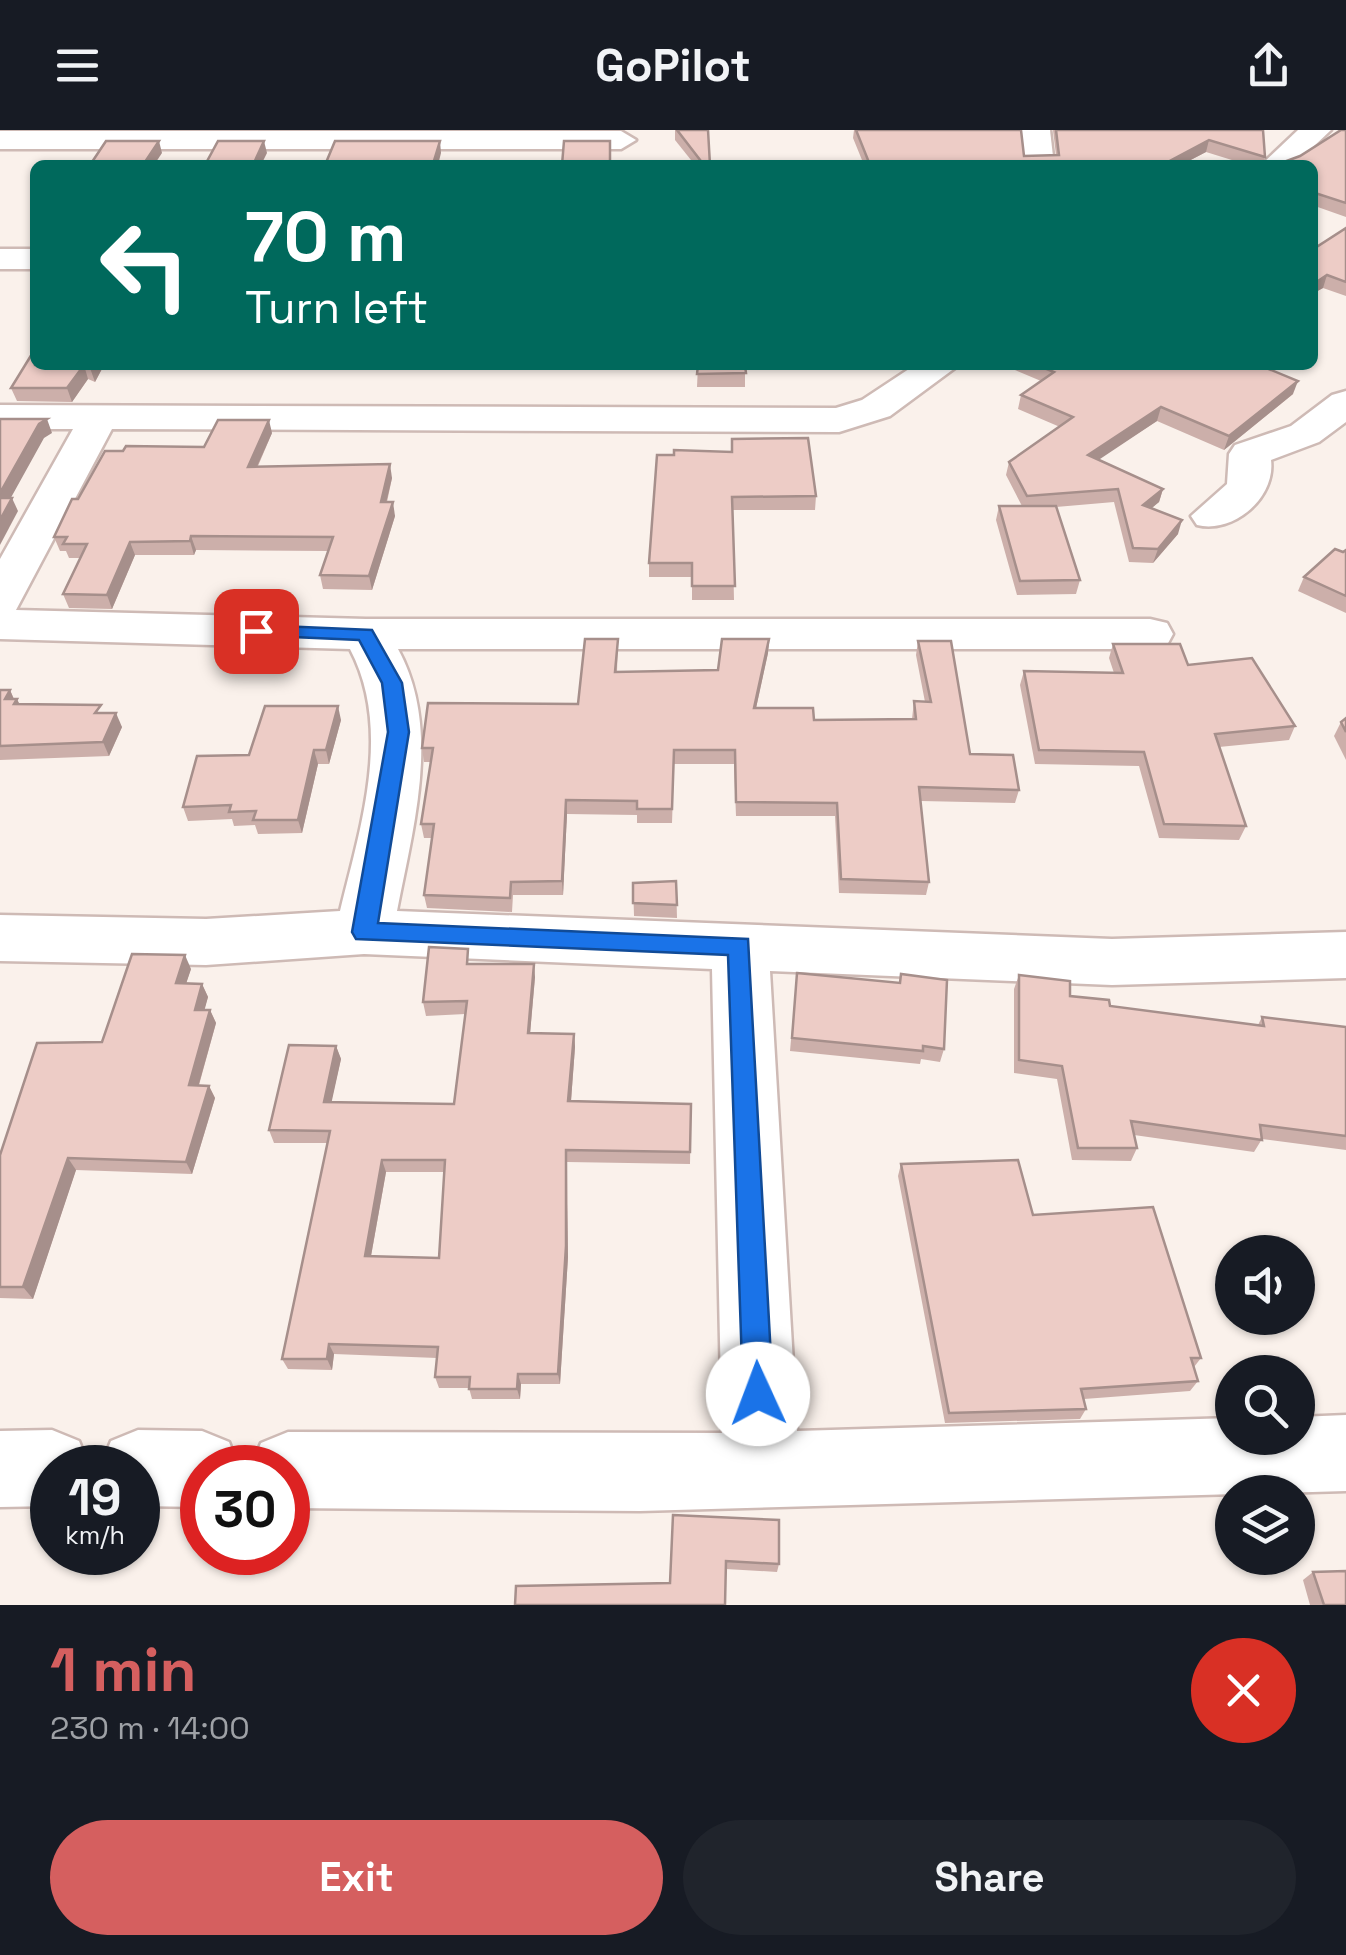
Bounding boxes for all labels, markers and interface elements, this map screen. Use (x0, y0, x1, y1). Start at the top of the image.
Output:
text: GoPilot (595, 37, 751, 94)
icon: menu (50, 38, 105, 93)
icon: share (1241, 38, 1296, 93)
text: 70 m (245, 192, 406, 281)
icon: left (80, 200, 210, 330)
text: Turn left (245, 279, 428, 336)
pin (214, 589, 299, 674)
icon: arrive (229, 604, 284, 659)
map controls (1215, 1235, 1315, 1575)
button: sound (1215, 1235, 1315, 1335)
position arrow (706, 1342, 810, 1446)
button: search (1215, 1355, 1315, 1455)
speed limit sign: 30 (180, 1445, 310, 1575)
text: 19 (68, 1466, 122, 1530)
button: layers (1215, 1475, 1315, 1575)
text: km/h (65, 1519, 125, 1551)
text: 1 min (50, 1632, 197, 1709)
button: close (1191, 1638, 1296, 1743)
text: 230 m · 14:00 (50, 1708, 250, 1748)
button: Exit (50, 1820, 663, 1935)
button: Share (683, 1820, 1296, 1935)

